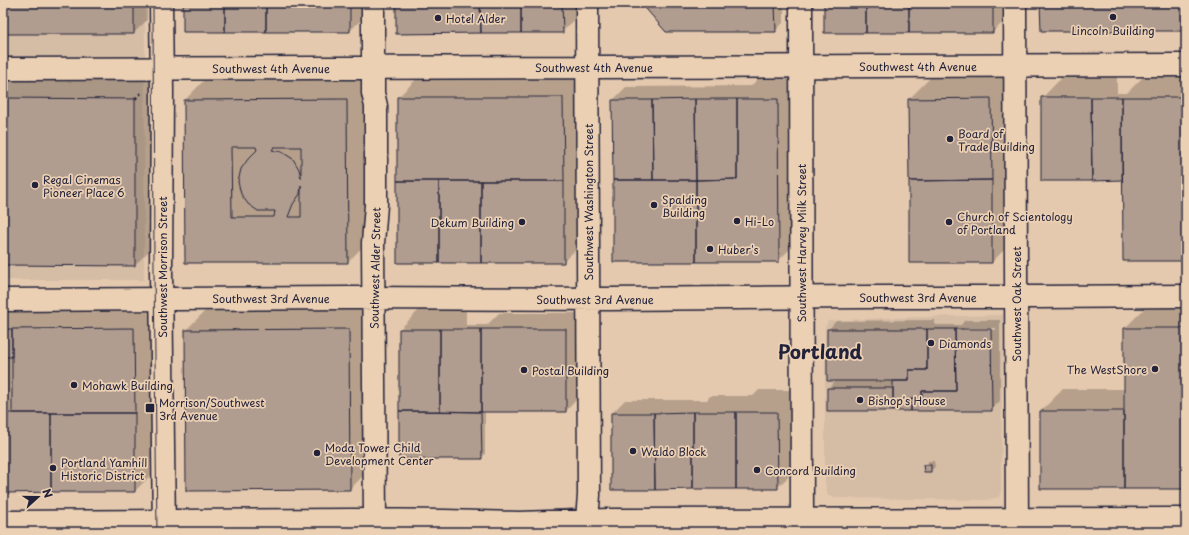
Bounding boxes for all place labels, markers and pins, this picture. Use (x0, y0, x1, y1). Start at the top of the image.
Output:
place label: Hotel Alder (446, 10, 505, 27)
marker: Lincoln Building (1108, 12, 1118, 22)
marker: Hotel Alder (433, 13, 443, 23)
place label: Lincoln Building (1071, 22, 1155, 39)
place label: Board of Trade Building (958, 125, 1035, 155)
marker: Board of Trade Building (945, 134, 955, 144)
place label: Regal Cinemas Pioneer Place 6 (43, 171, 125, 201)
marker: Regal Cinemas Pioneer Place 6 (30, 180, 40, 190)
place label: Spalding Building (662, 191, 707, 221)
marker: Spalding Building (649, 200, 659, 210)
place label: Church of Scientology of Portland (957, 208, 1073, 238)
place label: Hi-Lo (745, 213, 774, 230)
place label: Dekum Building (431, 214, 514, 231)
marker: Hi-Lo (732, 216, 742, 226)
marker: Dekum Building (517, 217, 527, 227)
marker: Church of Scientology of Portland (944, 217, 954, 227)
place label: Huber's (718, 241, 758, 258)
marker: Huber's (705, 244, 715, 254)
place label: Diamonds (939, 335, 991, 352)
marker: Diamonds (926, 338, 936, 348)
place label: The WestShore (1067, 361, 1147, 378)
place label: Postal Building (532, 362, 609, 379)
marker: The WestShore (1150, 364, 1160, 374)
marker: Postal Building (519, 365, 529, 375)
place label: Mohawk Building (82, 377, 173, 394)
marker: Mohawk Building (69, 380, 79, 390)
place label: Bishop's House (868, 392, 946, 409)
place label: Morrison/Southwest 3rd Avenue (159, 394, 265, 424)
marker: Bishop's House (855, 395, 865, 405)
marker: Morrison/Southwest 3rd Avenue (144, 402, 156, 414)
place label: Moda Tower Child Development Center (325, 439, 434, 469)
place label: Waldo Block (641, 443, 707, 460)
marker: Waldo Block (628, 446, 638, 456)
marker: Moda Tower Child Development Center (312, 448, 322, 458)
place label: Portland Yamhill Historic District (61, 454, 147, 484)
place label: Concord Building (765, 462, 856, 479)
marker: Portland Yamhill Historic District (48, 463, 58, 473)
marker: Concord Building (752, 465, 762, 475)

